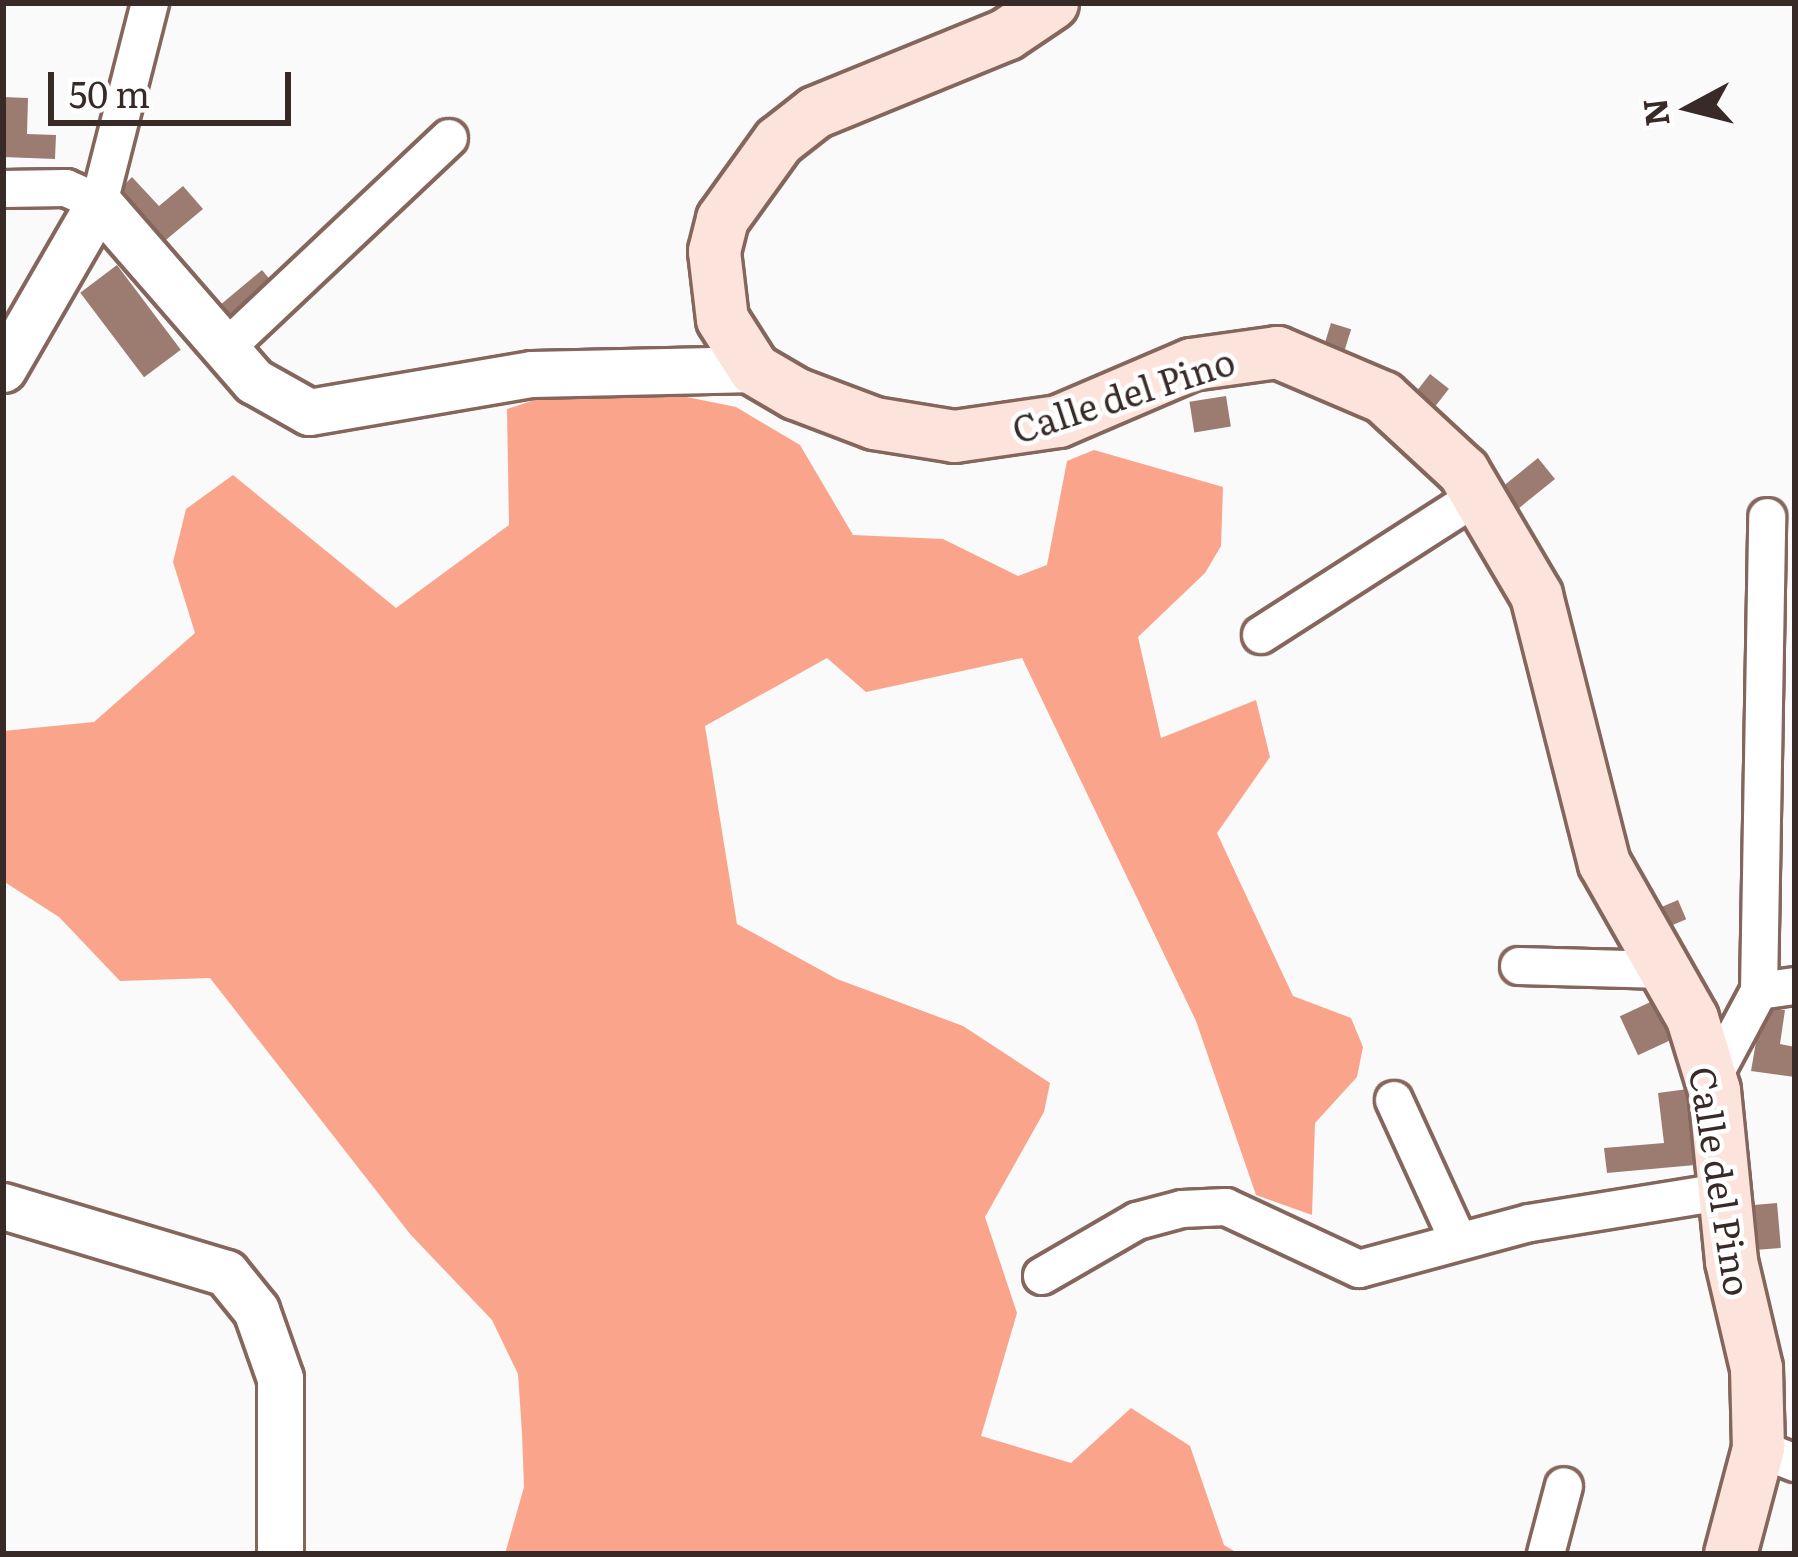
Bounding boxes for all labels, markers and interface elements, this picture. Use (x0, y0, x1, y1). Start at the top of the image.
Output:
scale bar (54, 48, 297, 122)
north arrow (1630, 48, 1750, 168)
text: 50 m (69, 66, 150, 119)
text: N (1628, 96, 1680, 129)
street label: Calle del Pino (1006, 338, 1240, 450)
street label: Calle del Pino (1683, 1063, 1761, 1299)

